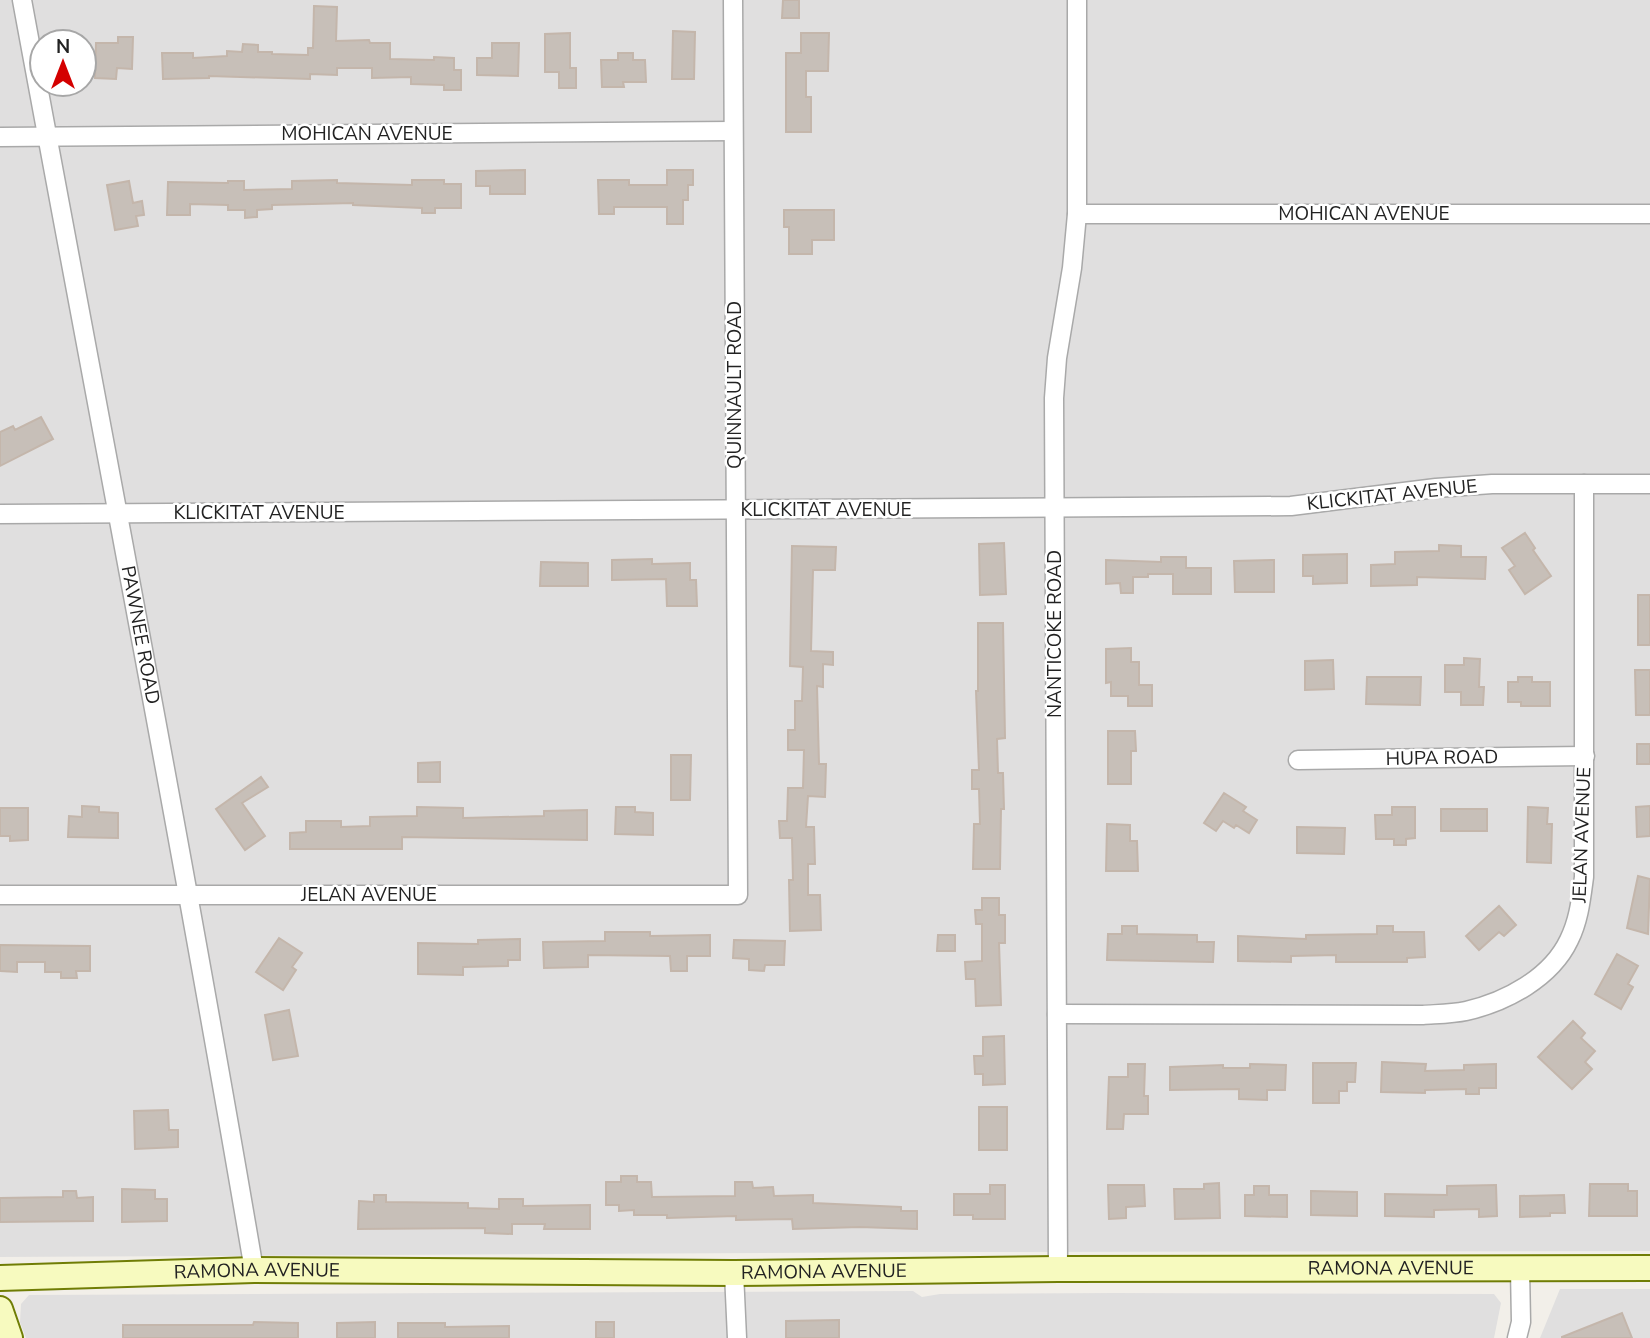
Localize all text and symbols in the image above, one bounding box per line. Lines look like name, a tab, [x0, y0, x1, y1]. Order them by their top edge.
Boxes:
north arrow	[28, 28, 98, 98]
text: N	[56, 34, 70, 60]
street label: MOHICAN AVENUE	[281, 121, 453, 147]
street label: MOHICAN AVENUE	[1278, 201, 1450, 227]
street label: QUINNAULT ROAD	[722, 301, 748, 469]
street label: KLICKITAT AVENUE	[1305, 473, 1479, 517]
street label: KLICKITAT AVENUE	[740, 497, 912, 523]
street label: KLICKITAT AVENUE	[173, 500, 345, 526]
street label: NANTICOKE ROAD	[1042, 550, 1068, 718]
street label: PAWNEE ROAD	[115, 564, 166, 706]
street label: HUPA ROAD	[1385, 744, 1499, 772]
street label: JELAN AVENUE	[1567, 767, 1597, 904]
street label: JELAN AVENUE	[300, 882, 437, 908]
street label: RAMONA AVENUE	[1308, 1255, 1474, 1282]
street label: RAMONA AVENUE	[174, 1257, 340, 1286]
street label: RAMONA AVENUE	[741, 1258, 907, 1286]

